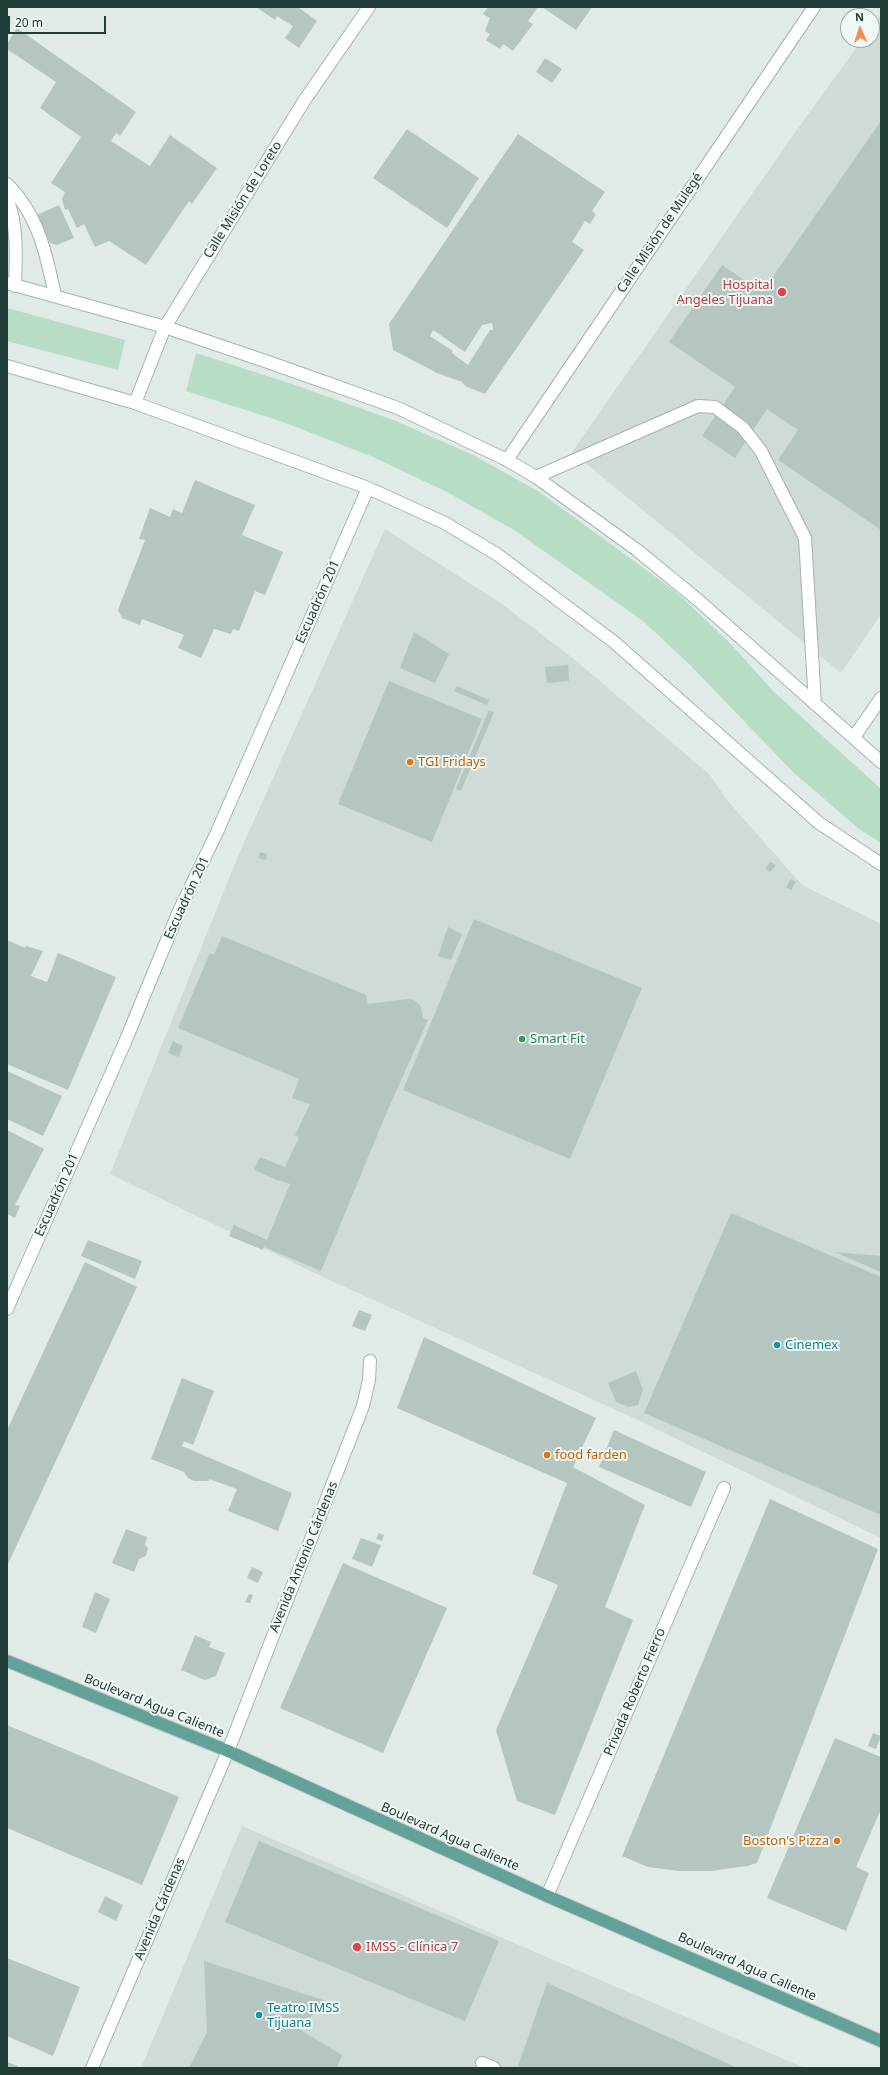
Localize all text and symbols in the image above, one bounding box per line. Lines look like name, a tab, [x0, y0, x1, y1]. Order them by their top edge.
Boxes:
scale bar	[10, 8, 108, 34]
north arrow	[840, 8, 880, 48]
text: N	[855, 9, 864, 24]
text: 20 m	[15, 14, 43, 31]
street label: Calle Misión de Loreto	[201, 138, 285, 262]
street label: Calle Misión de Mulegé	[614, 170, 706, 296]
place label: Hospital Angeles Tijuana	[676, 277, 773, 308]
marker: Hospital Angeles Tijuana	[776, 286, 788, 298]
street label: Escuadrón 201	[293, 558, 343, 646]
place label: TGI Fridays	[418, 754, 486, 770]
marker: TGI Fridays	[405, 757, 415, 767]
street label: Escuadrón 201	[161, 854, 213, 942]
place label: Smart Fit	[530, 1031, 585, 1047]
marker: Smart Fit	[517, 1034, 527, 1044]
street label: Escuadrón 201	[32, 1151, 82, 1239]
place label: Cinemex	[785, 1337, 838, 1353]
marker: Cinemex	[772, 1340, 782, 1350]
place label: food farden	[555, 1447, 627, 1463]
marker: food farden	[542, 1450, 552, 1460]
street label: Avenida Antonio Cárdenas	[267, 1479, 341, 1635]
street label: Privada Roberto Fierro	[601, 1626, 669, 1758]
street label: Boulevard Agua Caliente	[82, 1671, 226, 1741]
street label: Boulevard Agua Caliente	[378, 1799, 522, 1875]
place label: Boston's Pizza	[743, 1833, 829, 1849]
marker: Boston's Pizza	[832, 1836, 842, 1846]
street label: Avenida Cárdenas	[131, 1855, 189, 1963]
street label: Boulevard Agua Caliente	[675, 1929, 819, 2005]
place label: IMSS - Clínica 7	[366, 1939, 458, 1955]
marker: IMSS - Clínica 7	[351, 1941, 363, 1953]
place label: Teatro IMSS Tijuana	[267, 2000, 339, 2031]
marker: Teatro IMSS Tijuana	[254, 2010, 264, 2020]

